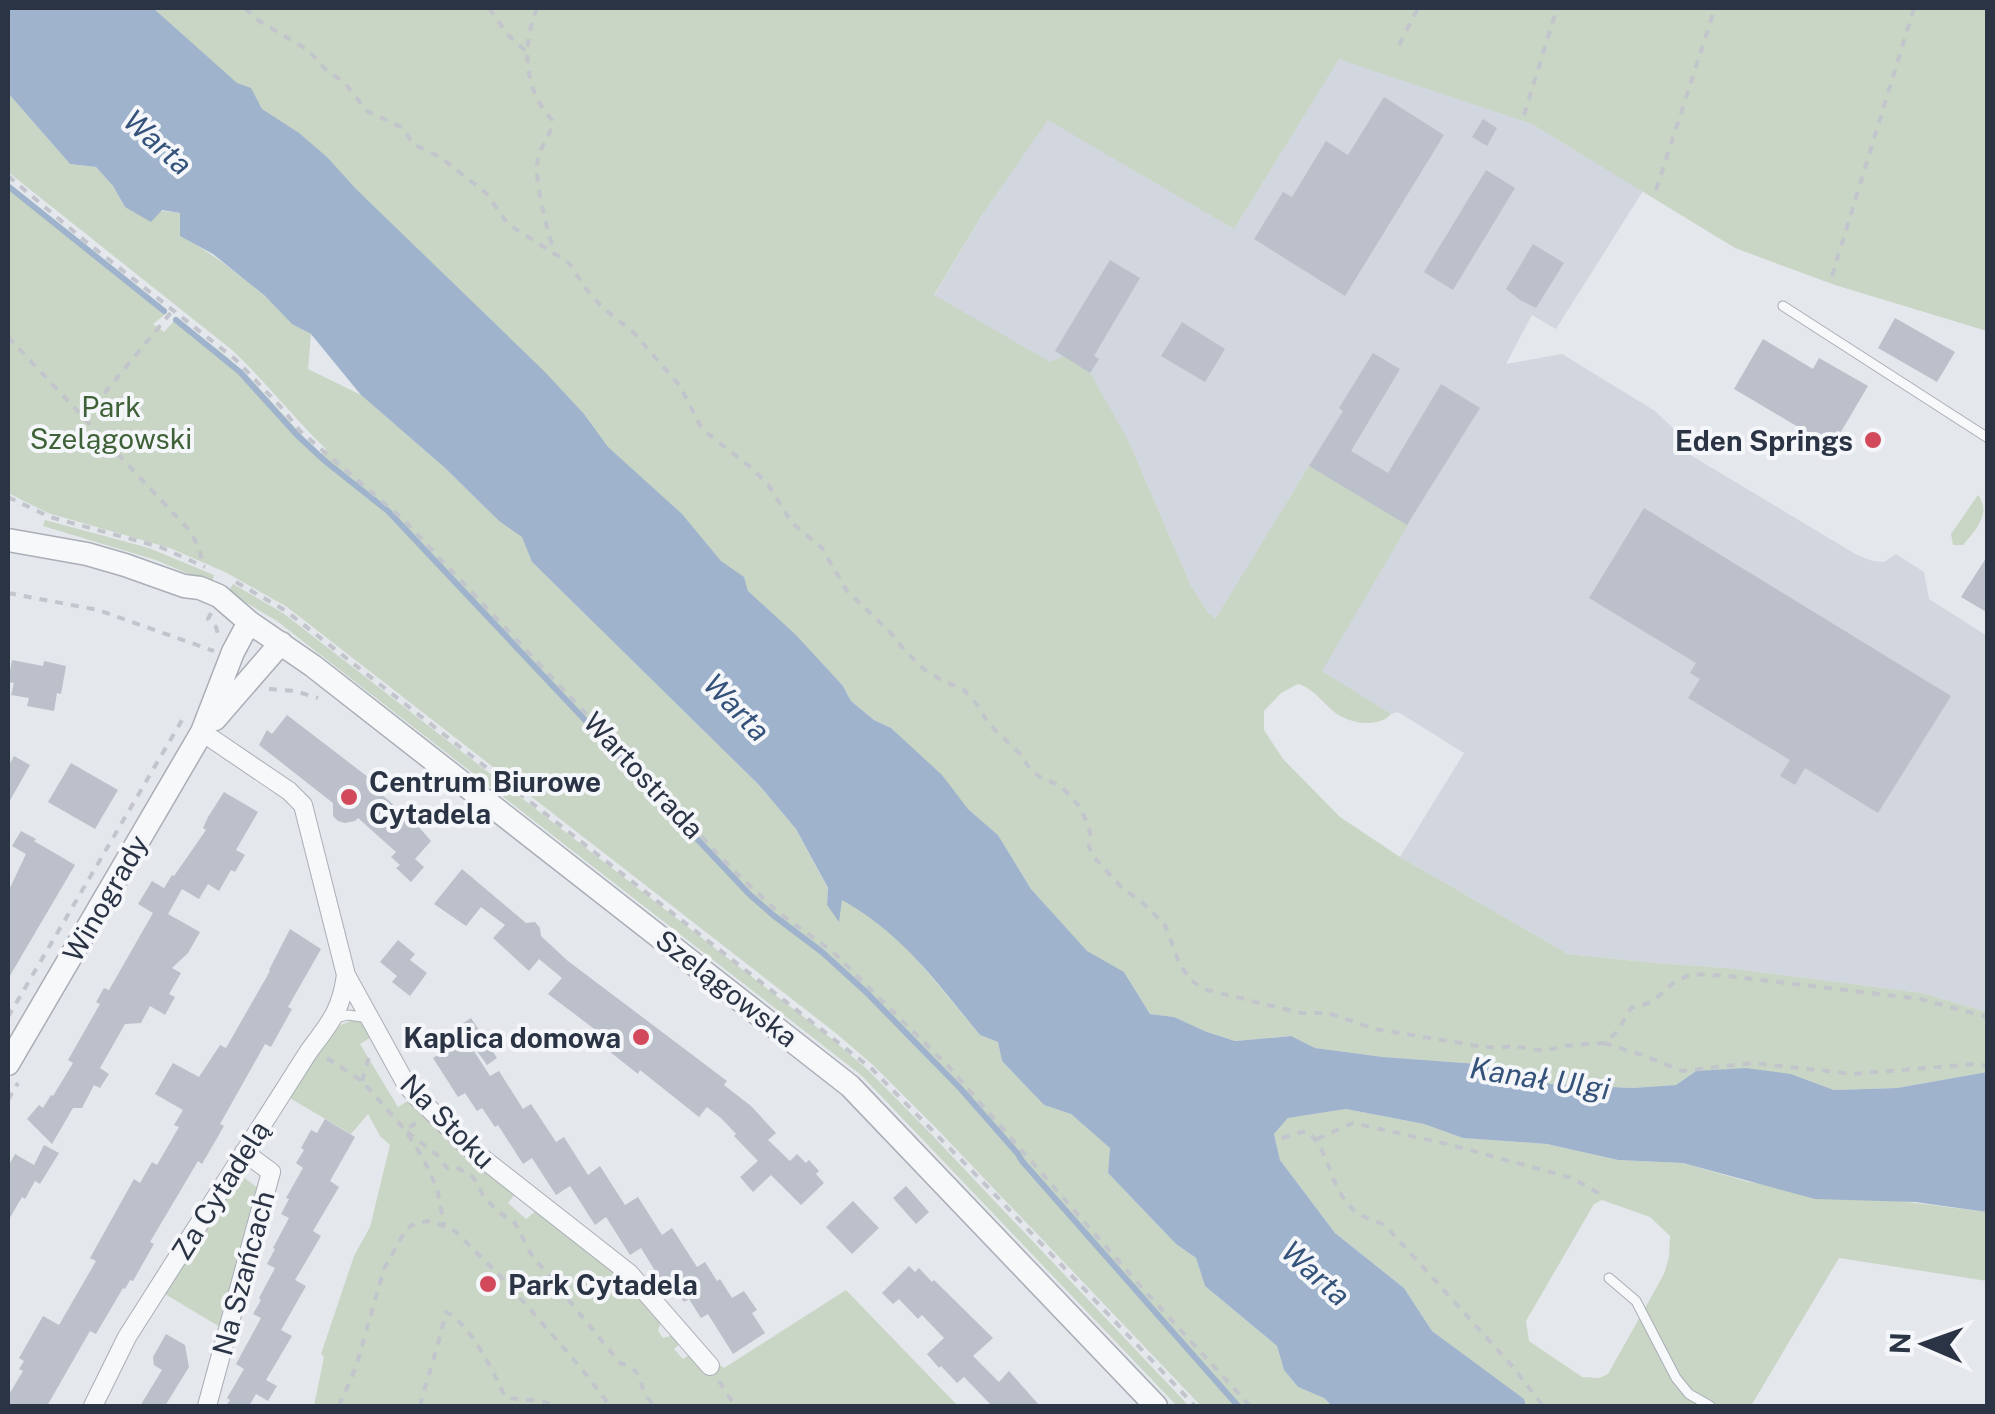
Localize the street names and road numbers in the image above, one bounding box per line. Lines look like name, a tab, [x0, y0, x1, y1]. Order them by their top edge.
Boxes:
street label: Wartostrada	[577, 705, 711, 845]
street label: Winogrady	[56, 829, 154, 967]
street label: Szelągowska	[650, 922, 804, 1054]
street label: Na Stoku	[394, 1067, 502, 1175]
street label: Za Cytadelą	[164, 1115, 276, 1265]
street label: Na Szańcach	[205, 1187, 281, 1359]

